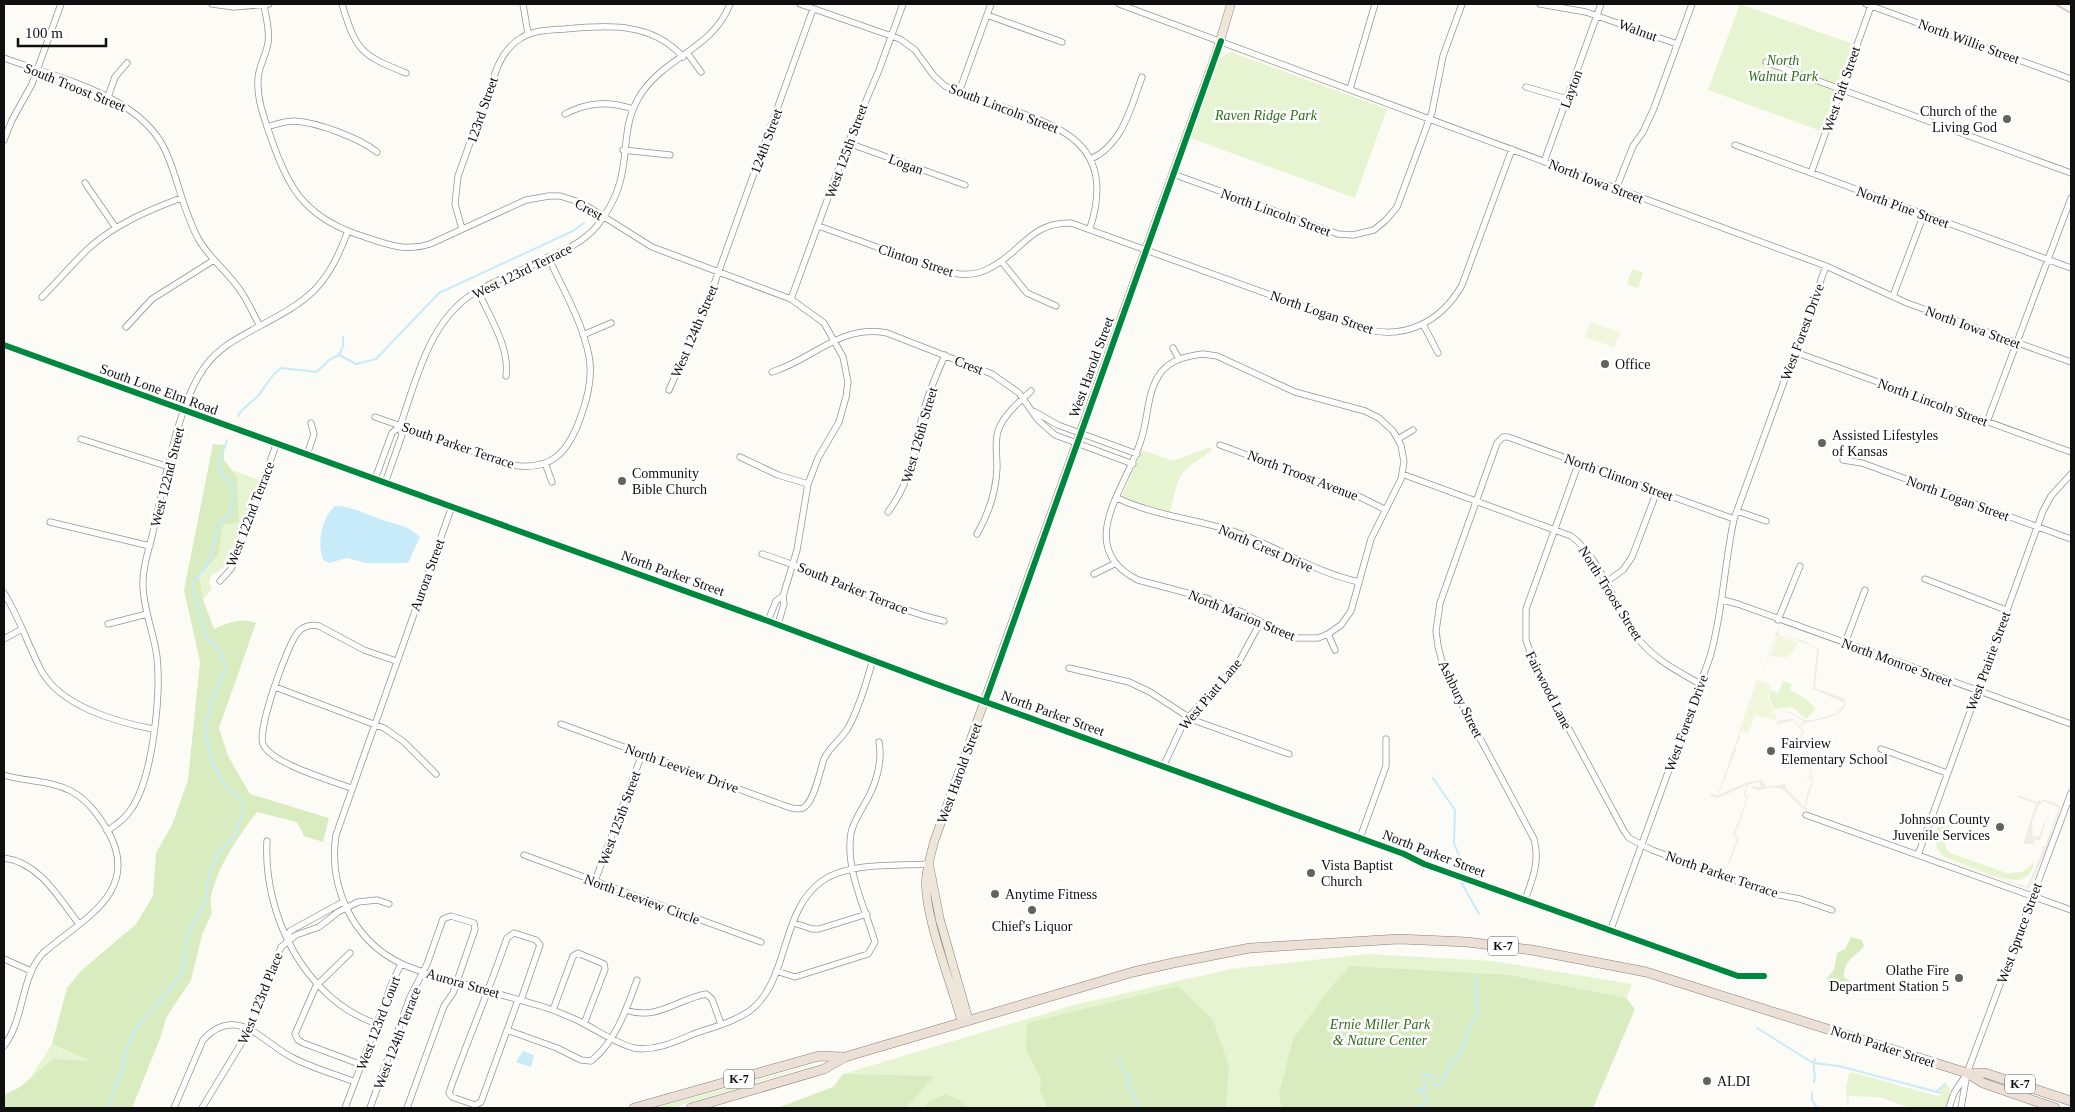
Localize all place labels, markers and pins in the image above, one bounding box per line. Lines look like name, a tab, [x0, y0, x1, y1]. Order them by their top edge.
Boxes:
place label: Church of the Living God	[1920, 104, 1997, 135]
marker: Church of the Living God	[2001, 113, 2013, 125]
place label: Office	[1615, 357, 1651, 372]
marker: Office	[1599, 358, 1611, 370]
place label: Assisted Lifestyles of Kansas	[1832, 428, 1938, 459]
marker: Assisted Lifestyles of Kansas	[1816, 437, 1828, 449]
place label: Community Bible Church	[632, 466, 707, 497]
marker: Community Bible Church	[616, 475, 628, 487]
place label: Fairview Elementary School	[1781, 736, 1888, 767]
marker: Fairview Elementary School	[1765, 745, 1777, 757]
place label: Johnson County Juvenile Services	[1892, 812, 1990, 843]
marker: Johnson County Juvenile Services	[1994, 821, 2006, 833]
place label: Vista Baptist Church	[1321, 858, 1393, 889]
marker: Vista Baptist Church	[1305, 867, 1317, 879]
place label: Anytime Fitness	[1005, 887, 1097, 902]
marker: Anytime Fitness	[989, 888, 1001, 900]
marker: Chief's Liquor	[1026, 904, 1038, 916]
place label: Chief's Liquor	[992, 919, 1073, 934]
place label: Olathe Fire Department Station 5	[1829, 963, 1949, 994]
marker: Olathe Fire Department Station 5	[1953, 972, 1965, 984]
place label: ALDI	[1717, 1074, 1751, 1089]
marker: ALDI	[1701, 1075, 1713, 1087]

